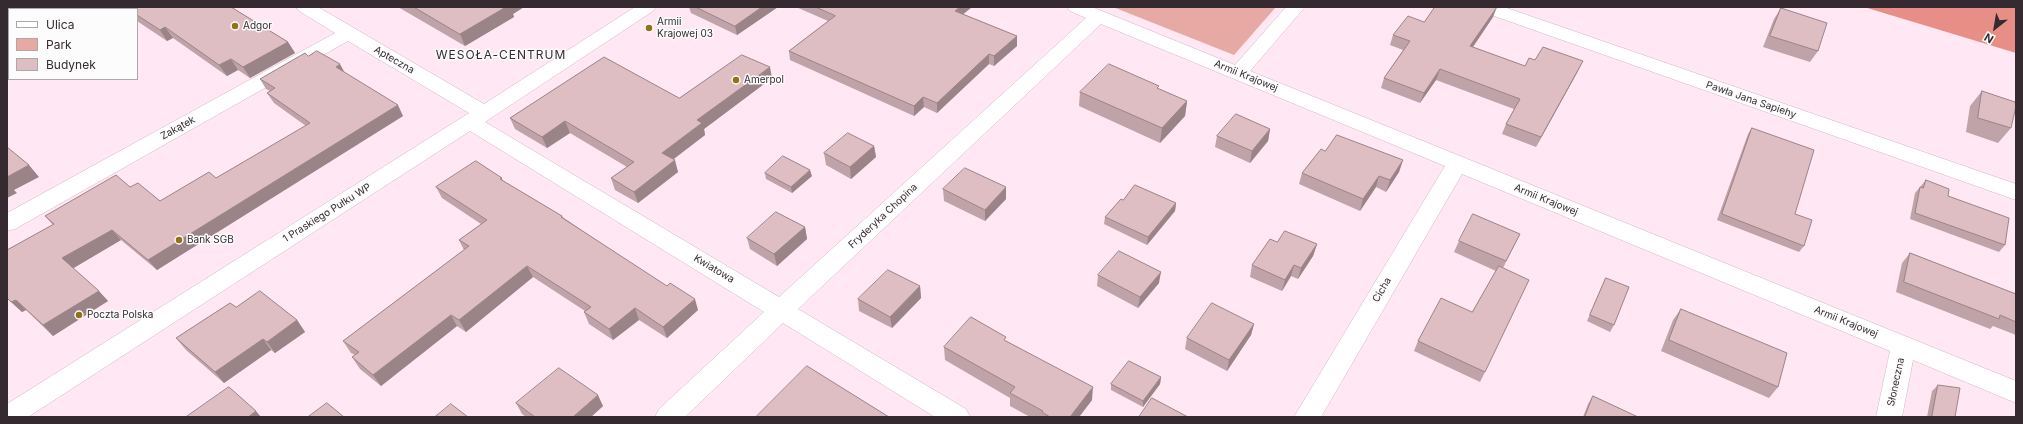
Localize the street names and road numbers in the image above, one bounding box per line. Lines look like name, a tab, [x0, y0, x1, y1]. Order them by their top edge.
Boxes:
street label: Apteczna	[372, 44, 416, 76]
street label: Armii Krajowej	[1212, 58, 1280, 94]
street label: Pawła Jana Sapiehy	[1704, 79, 1798, 121]
street label: Zakątek	[159, 114, 197, 142]
street label: 1 Praskiego Pułku WP	[281, 181, 373, 245]
street label: Fryderyka Chopina	[846, 181, 920, 251]
street label: Armii Krajowej	[1512, 182, 1580, 218]
street label: Kwiatowa	[692, 252, 736, 286]
street label: Cicha	[1370, 275, 1394, 305]
street label: Armii Krajowej	[1812, 304, 1880, 340]
street label: Słoneczna	[1885, 357, 1907, 407]

